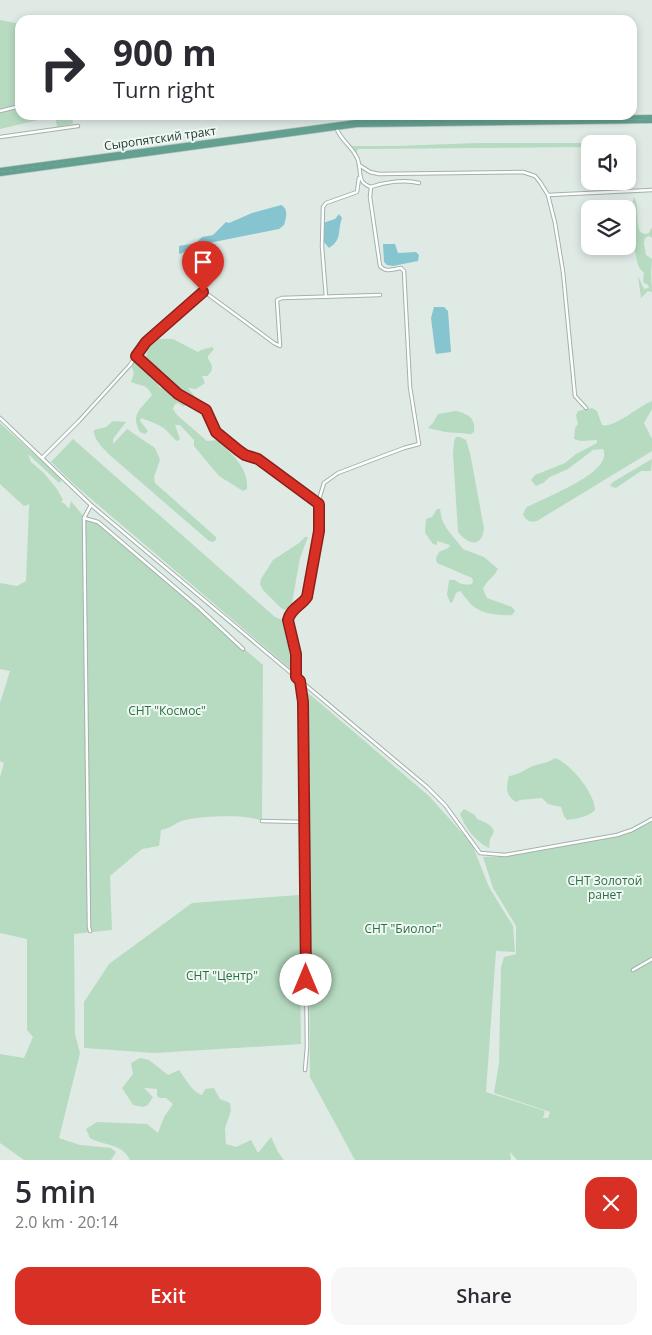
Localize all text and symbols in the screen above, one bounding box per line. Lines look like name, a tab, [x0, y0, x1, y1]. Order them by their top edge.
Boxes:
text: 900 m	[113, 29, 217, 76]
icon: right	[30, 35, 95, 100]
text: Turn right	[113, 74, 215, 104]
street label: Сыропятский тракт	[103, 122, 217, 154]
map controls	[581, 135, 636, 255]
button: sound	[581, 135, 636, 190]
button: layers	[581, 200, 636, 255]
pin	[182, 241, 224, 292]
icon: arrive	[189, 248, 217, 276]
park label: СНТ "Космос"	[128, 702, 206, 719]
park label: СНТ Золотой ранет	[568, 872, 642, 903]
park label: СНТ "Биолог"	[364, 920, 442, 937]
position arrow	[279, 953, 331, 1005]
park label: СНТ "Центр"	[186, 967, 258, 984]
text: 5 min	[15, 1171, 96, 1212]
button: close	[585, 1177, 637, 1229]
text: 2.0 km · 20:14	[15, 1211, 118, 1233]
button: Exit	[15, 1267, 321, 1325]
button: Share	[331, 1267, 637, 1325]

